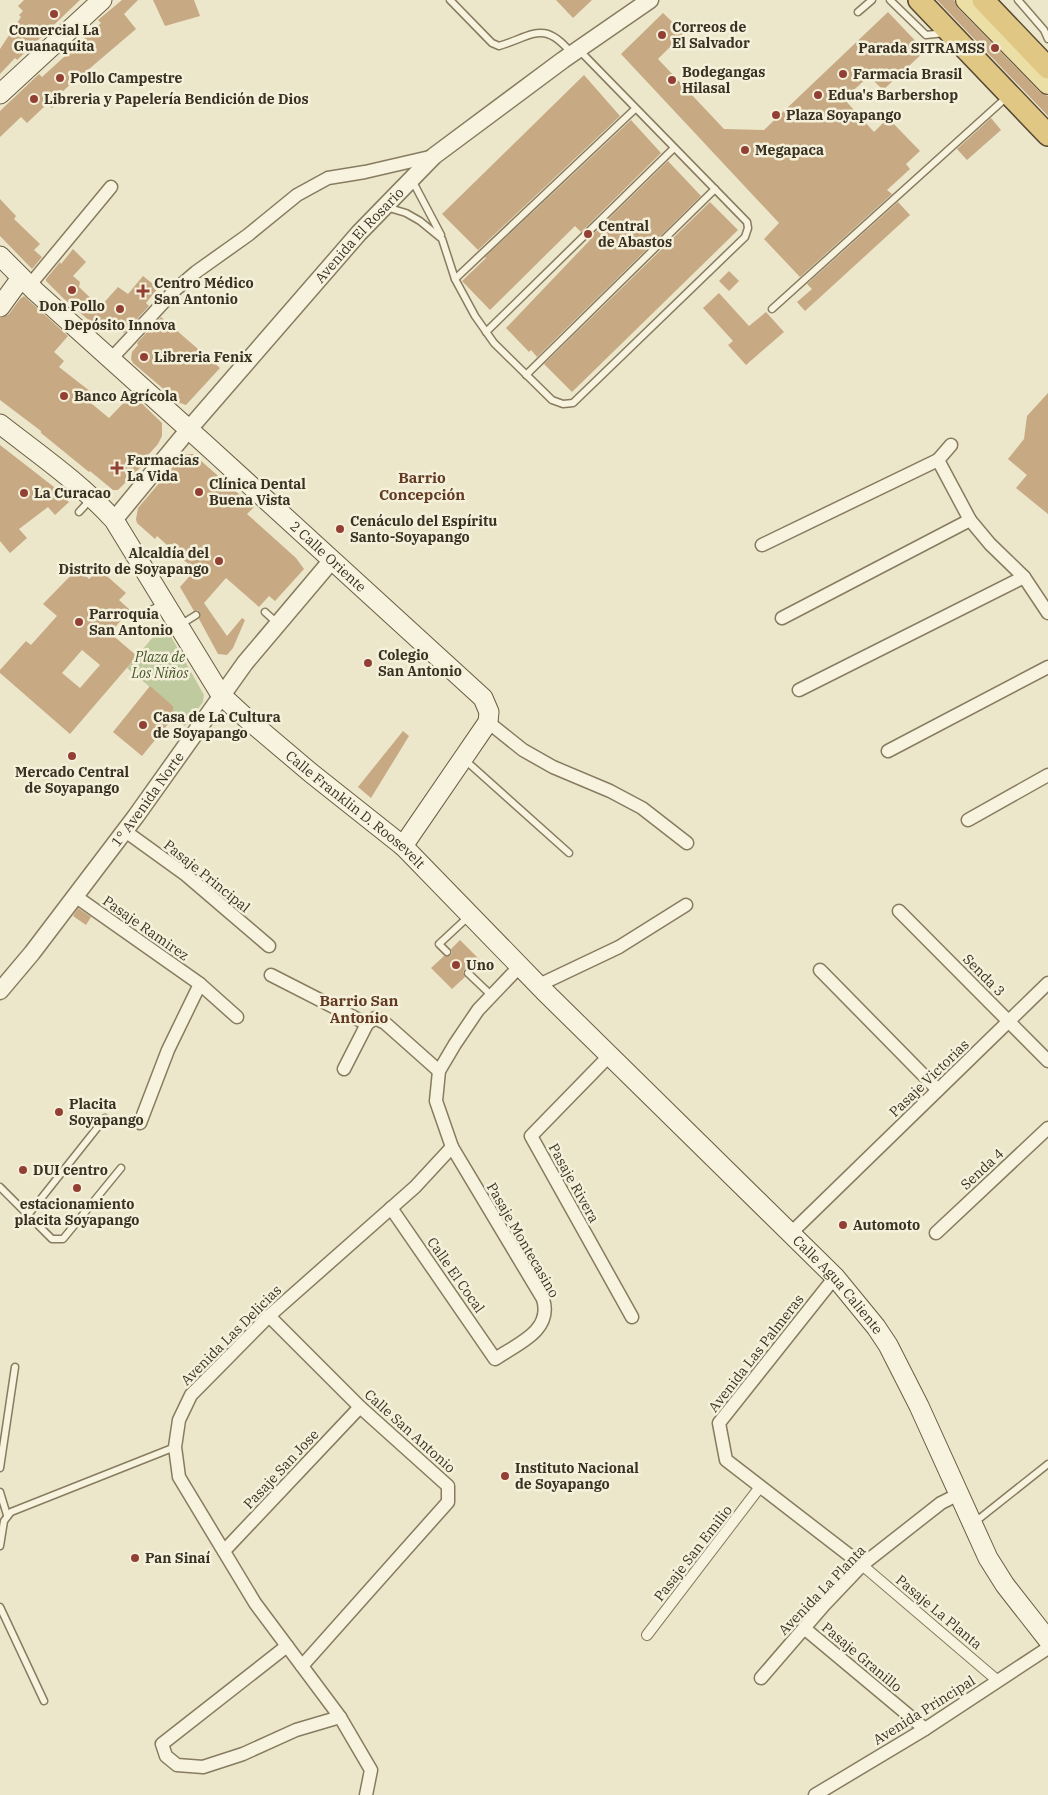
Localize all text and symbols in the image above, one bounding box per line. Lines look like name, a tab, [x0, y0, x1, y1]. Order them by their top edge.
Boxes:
marker: Comercial La Guanaquita	[48, 8, 60, 20]
place label: Correos de El Salvador	[672, 18, 750, 52]
place label: Comercial La Guanaquita	[9, 21, 99, 55]
marker: Correos de El Salvador	[656, 29, 668, 41]
place label: Parada SITRAMSS	[858, 39, 985, 57]
marker: Parada SITRAMSS	[989, 42, 1001, 54]
place label: Bodegangas Hilasal	[682, 63, 765, 97]
place label: Farmacia Brasil	[853, 65, 963, 83]
marker: Farmacia Brasil	[837, 68, 849, 80]
place label: Pollo Campestre	[70, 69, 183, 87]
marker: Pollo Campestre	[54, 72, 66, 84]
marker: Bodegangas Hilasal	[666, 74, 678, 86]
place label: Edua's Barbershop	[828, 86, 958, 104]
marker: Edua's Barbershop	[812, 89, 824, 101]
place label: Libreria y Papelería Bendición de Dios	[44, 90, 309, 108]
marker: Libreria y Papelería Bendición de Dios	[28, 93, 40, 105]
place label: Plaza Soyapango	[786, 106, 901, 124]
marker: Plaza Soyapango	[770, 109, 782, 121]
place label: Megapaca	[755, 141, 824, 159]
marker: Megapaca	[739, 144, 751, 156]
street label: Avenida El Rosario	[311, 183, 408, 287]
place label: Central de Abastos	[598, 217, 672, 251]
marker: Central de Abastos	[582, 228, 594, 240]
place label: Centro Médico San Antonio	[154, 274, 254, 308]
marker: Don Pollo	[66, 284, 78, 296]
marker: Centro Médico San Antonio	[136, 284, 150, 298]
place label: Don Pollo	[39, 297, 105, 315]
marker: Depósito Innova	[114, 303, 126, 315]
place label: Depósito Innova	[64, 316, 176, 334]
place label: Libreria Fenix	[154, 348, 253, 366]
marker: Libreria Fenix	[138, 351, 150, 363]
place label: Banco Agrícola	[74, 387, 178, 405]
marker: Banco Agrícola	[58, 390, 70, 402]
place label: Farmacias La Vida	[127, 451, 199, 485]
marker: Farmacias La Vida	[111, 462, 123, 474]
district label: Barrio Concepción	[379, 468, 465, 504]
place label: Clínica Dental Buena Vista	[209, 475, 306, 509]
place label: La Curacao	[34, 484, 111, 502]
marker: Clínica Dental Buena Vista	[193, 486, 205, 498]
marker: La Curacao	[18, 487, 30, 499]
place label: Cenáculo del Espíritu Santo-Soyapango	[350, 512, 497, 546]
street label: 2 Calle Oriente	[286, 517, 370, 596]
marker: Cenáculo del Espíritu Santo-Soyapango	[334, 523, 346, 535]
place label: Alcaldía del Distrito de Soyapango	[59, 544, 209, 578]
marker: Alcaldía del Distrito de Soyapango	[213, 555, 225, 567]
place label: Parroquia San Antonio	[89, 605, 173, 639]
marker: Parroquia San Antonio	[73, 616, 85, 628]
place label: Colegio San Antonio	[378, 646, 462, 680]
park label: Plaza de Los Niños	[131, 648, 189, 682]
marker: Colegio San Antonio	[362, 657, 374, 669]
place label: Casa de La Cultura de Soyapango	[153, 708, 281, 742]
marker: Casa de La Cultura de Soyapango	[137, 719, 149, 731]
street label: Calle Franklin D. Roosevelt	[282, 746, 429, 872]
street label: 1° Avenida Norte	[107, 748, 188, 850]
marker: Mercado Central de Soyapango	[66, 750, 78, 762]
place label: Mercado Central de Soyapango	[15, 763, 129, 797]
street label: Pasaje Principal	[160, 836, 254, 916]
street label: Pasaje Ramirez	[99, 892, 193, 964]
street label: Senda 3	[959, 950, 1009, 1000]
place label: Uno	[466, 956, 494, 974]
marker: Uno	[450, 959, 462, 971]
district label: Barrio San Antonio	[319, 991, 399, 1027]
street label: Pasaje Victorias	[885, 1035, 973, 1121]
place label: Placita Soyapango	[69, 1095, 144, 1129]
marker: Placita Soyapango	[53, 1106, 65, 1118]
street label: Pasaje Rivera	[545, 1140, 603, 1226]
street label: Senda 4	[957, 1145, 1007, 1193]
place label: DUI centro	[33, 1161, 108, 1179]
marker: DUI centro	[17, 1164, 29, 1176]
street label: Pasaje Montecasino	[483, 1179, 563, 1301]
marker: estacionamiento placita Soyapango	[71, 1182, 83, 1194]
place label: estacionamiento placita Soyapango	[15, 1195, 139, 1229]
place label: Automoto	[853, 1216, 920, 1234]
marker: Automoto	[837, 1219, 849, 1231]
street label: Calle Agua Caliente	[789, 1232, 887, 1337]
street label: Calle El Cocal	[423, 1234, 489, 1316]
street label: Avenida Las Delicias	[177, 1281, 285, 1389]
street label: Avenida Las Palmeras	[704, 1290, 808, 1416]
street label: Calle San Antonio	[361, 1385, 459, 1477]
street label: Pasaje San Jose	[240, 1425, 322, 1513]
place label: Instituto Nacional de Soyapango	[515, 1459, 639, 1493]
marker: Instituto Nacional de Soyapango	[499, 1470, 511, 1482]
street label: Pasaje San Emilio	[650, 1501, 736, 1605]
street label: Avenida La Planta	[774, 1541, 870, 1639]
place label: Pan Sinaí	[145, 1549, 211, 1567]
marker: Pan Sinaí	[129, 1552, 141, 1564]
street label: Pasaje La Planta	[892, 1571, 986, 1654]
street label: Pasaje Granillo	[818, 1618, 906, 1696]
street label: Avenida Principal	[870, 1671, 978, 1749]

